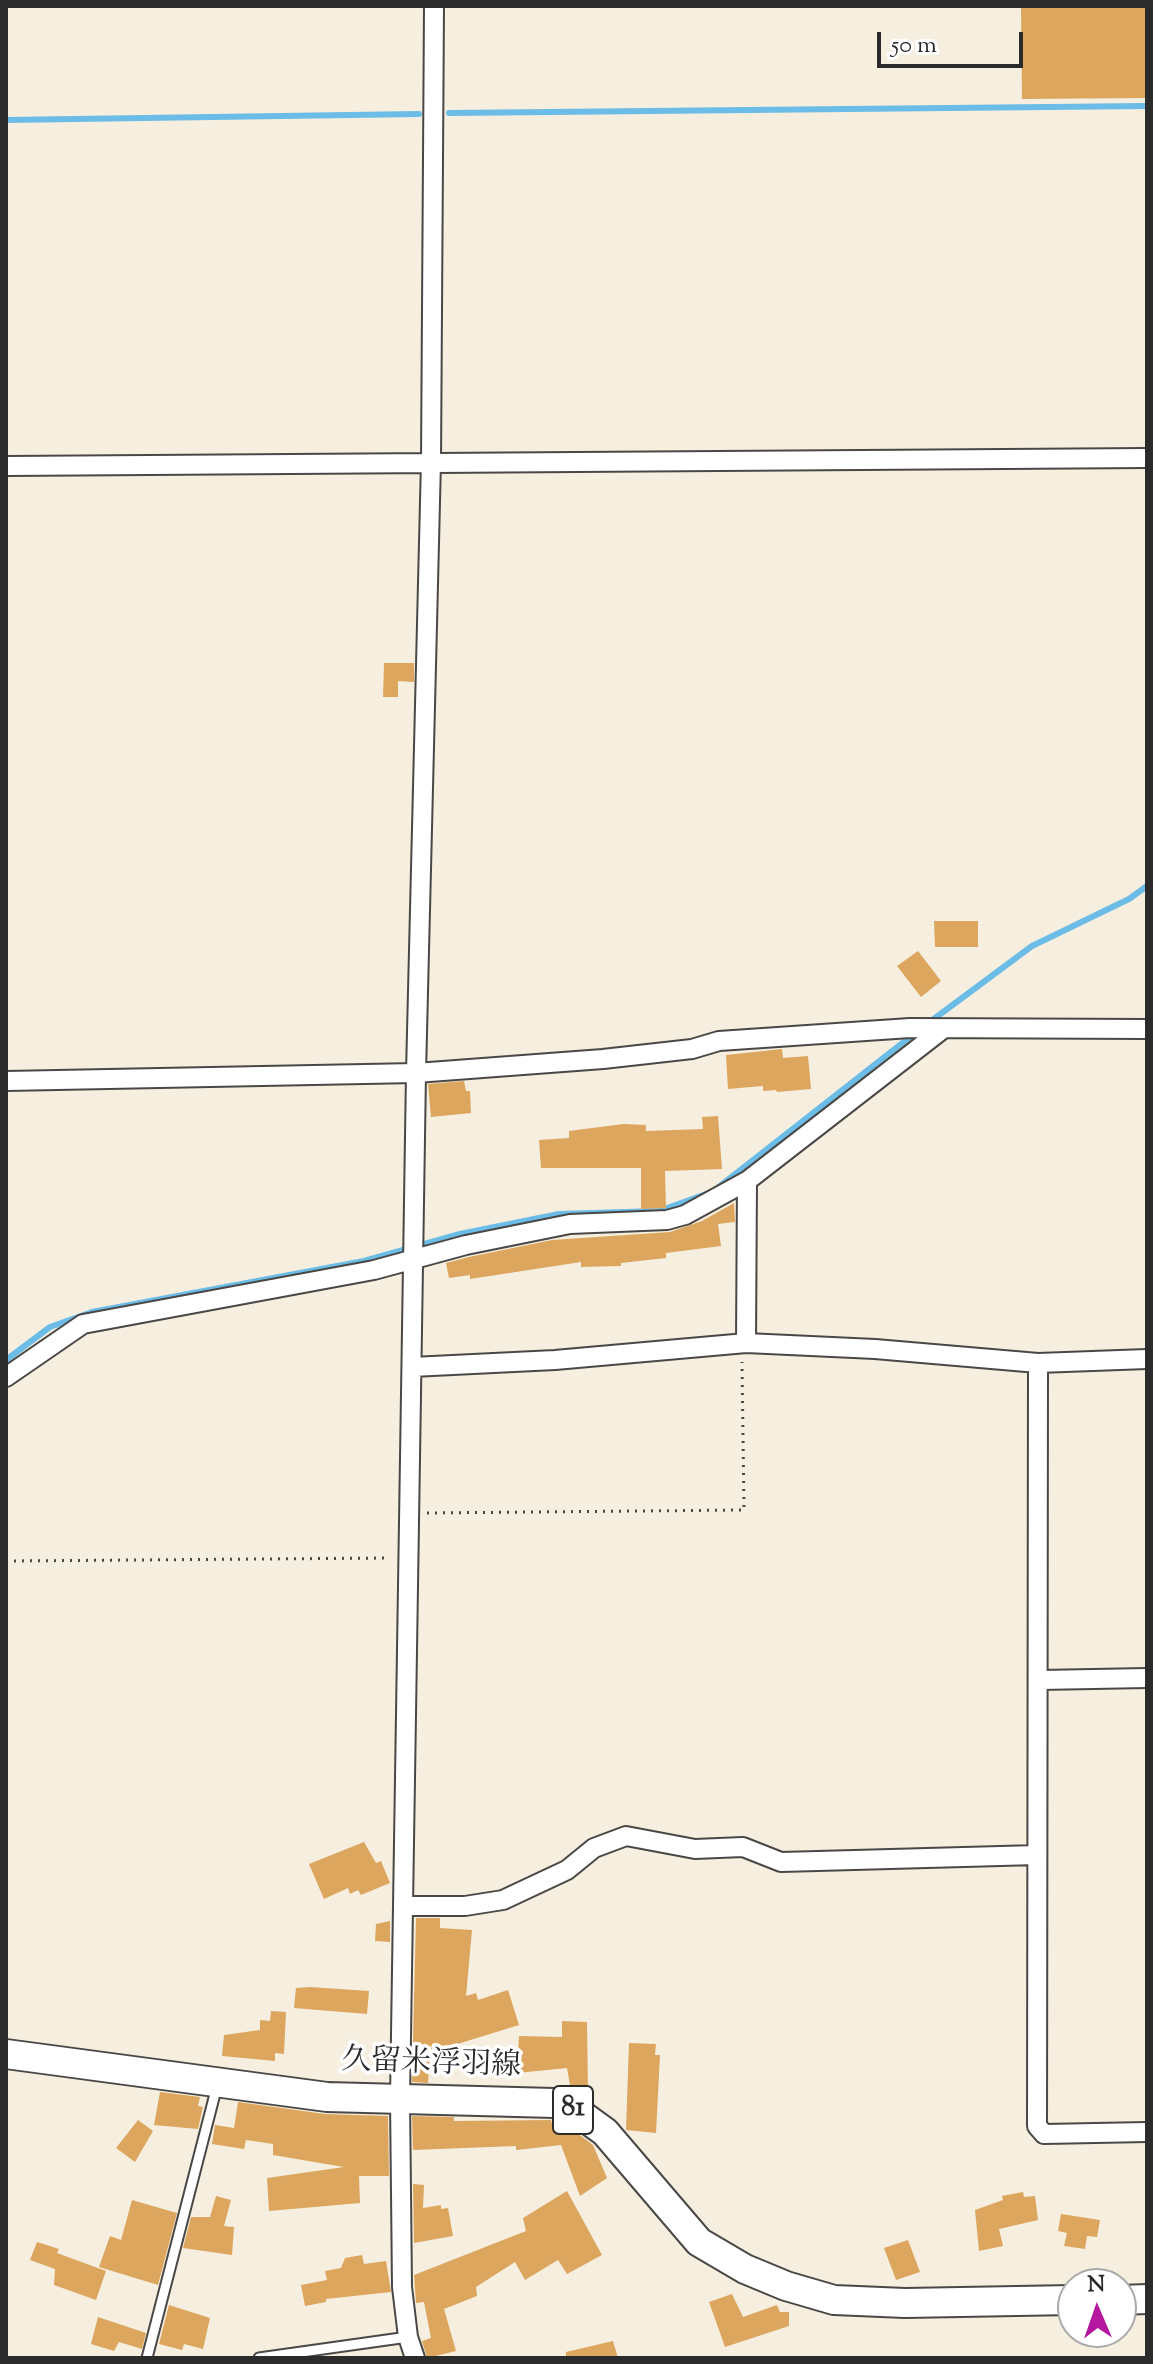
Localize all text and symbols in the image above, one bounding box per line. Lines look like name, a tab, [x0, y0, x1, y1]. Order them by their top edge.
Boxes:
scale bar	[881, 16, 1027, 66]
text: 50 m	[891, 29, 937, 63]
street label: 久留米浮羽線	[340, 2045, 522, 2087]
road number: 81	[553, 2086, 593, 2134]
north arrow	[1057, 2268, 1137, 2348]
text: N	[1087, 2270, 1106, 2302]

